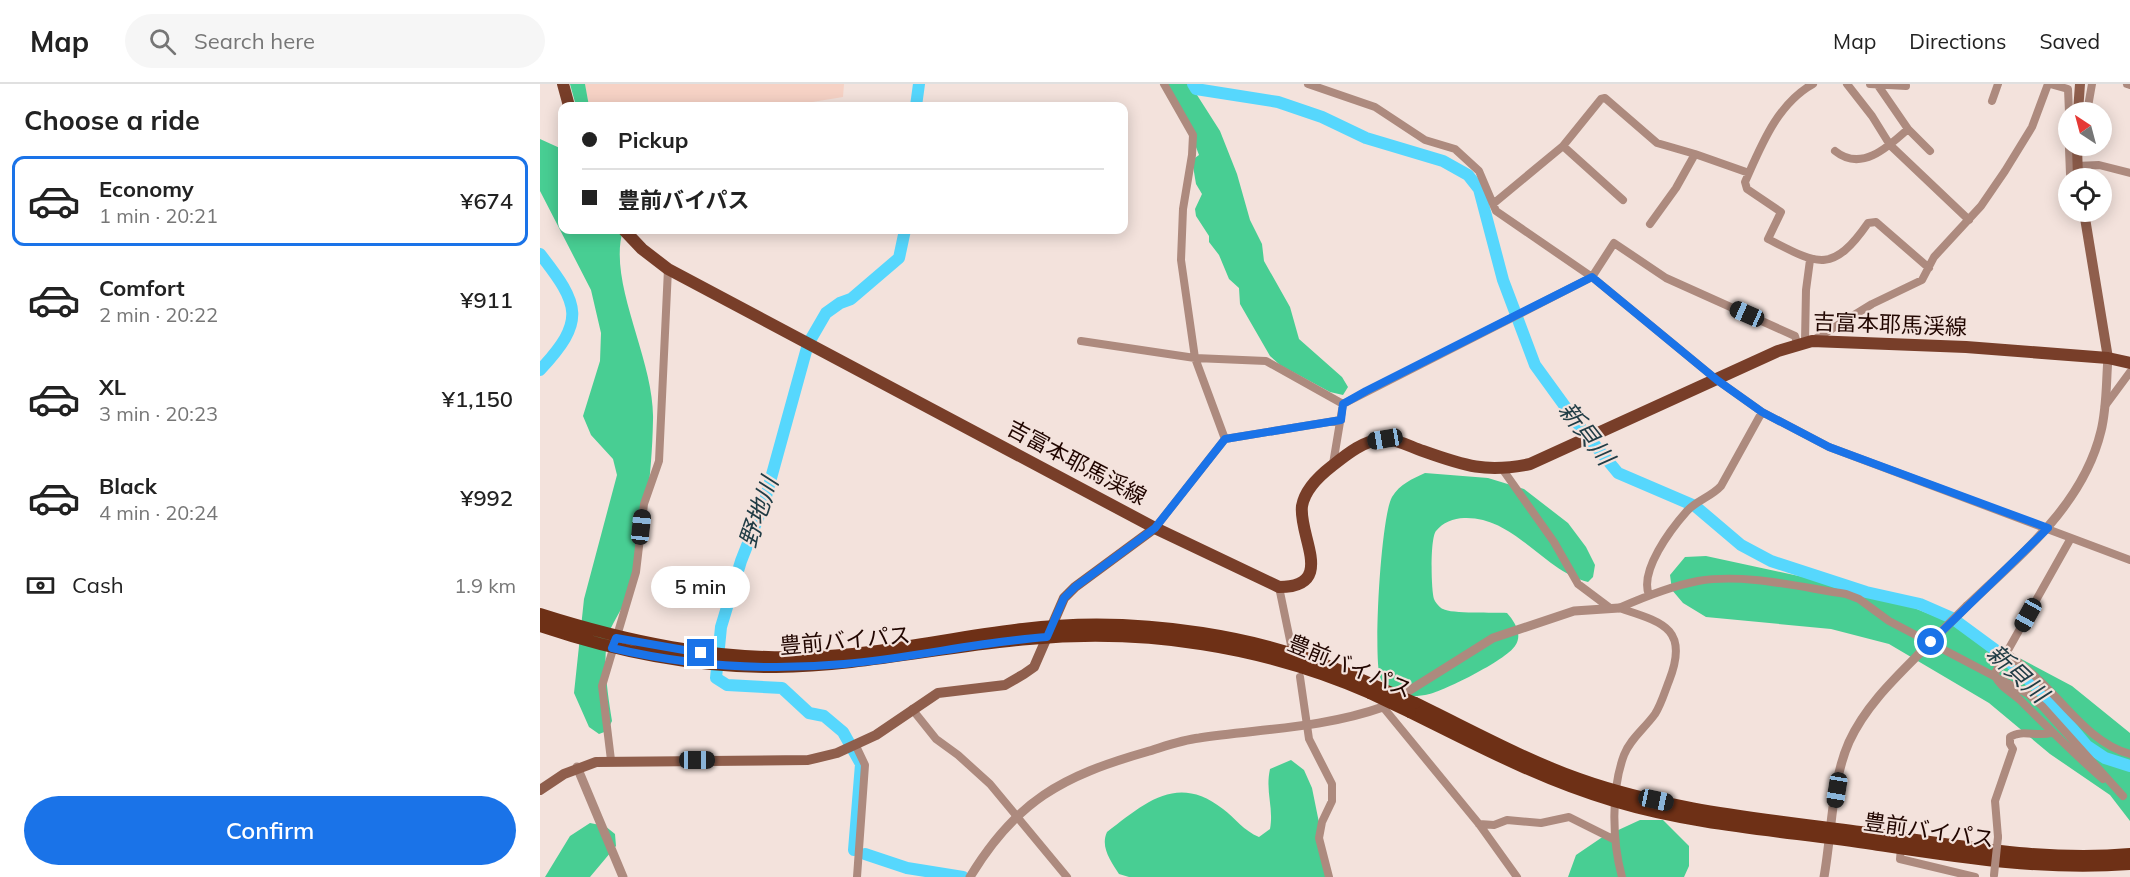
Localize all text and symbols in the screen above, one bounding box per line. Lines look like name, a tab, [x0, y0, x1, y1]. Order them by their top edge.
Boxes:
search box	[125, 14, 545, 68]
text: Map	[30, 24, 89, 59]
icon: search	[146, 25, 179, 58]
text: Search here	[194, 27, 315, 55]
text: Map	[1833, 28, 1876, 54]
text: Directions	[1909, 28, 2006, 54]
text: Saved	[2039, 28, 2100, 54]
north arrow	[2058, 102, 2112, 156]
map controls	[2058, 102, 2112, 222]
text: Choose a ride	[24, 103, 200, 137]
text: Pickup	[618, 126, 688, 154]
button: locate	[2058, 168, 2112, 222]
icon: car	[27, 174, 81, 228]
text: Economy	[99, 175, 194, 203]
text: 豊前バイパス	[618, 186, 750, 214]
text: ¥674	[460, 187, 513, 215]
text: 1 min · 20:21	[99, 203, 218, 228]
icon: car	[27, 273, 81, 327]
text: Comfort	[99, 274, 185, 302]
text: ¥911	[460, 286, 513, 314]
car	[1727, 298, 1767, 330]
text: 2 min · 20:22	[99, 302, 218, 327]
street label: 吉富本耶馬渓線	[1813, 307, 1967, 341]
icon: car	[27, 372, 81, 426]
text: XL	[99, 373, 126, 401]
text: ¥1,150	[442, 385, 513, 413]
water label: 新貝川	[1553, 395, 1623, 473]
text: 3 min · 20:23	[99, 401, 218, 426]
street label: 吉富本耶馬渓線	[1002, 413, 1152, 511]
car	[1366, 427, 1404, 451]
water label: 野地川	[732, 470, 785, 551]
icon: car	[27, 471, 81, 525]
text: Black	[99, 472, 157, 500]
text: ¥992	[460, 484, 513, 512]
text: 4 min · 20:24	[99, 500, 218, 525]
car	[630, 508, 652, 546]
callout: 5 min	[652, 566, 750, 608]
icon: cash	[24, 569, 57, 602]
text: Cash	[72, 571, 124, 599]
text: 1.9 km	[454, 573, 516, 598]
text: 5 min	[675, 574, 726, 599]
car	[2011, 595, 2045, 635]
street label: 豊前バイパス	[778, 620, 912, 660]
street label: 豊前バイパス	[1284, 628, 1416, 704]
route start	[1917, 628, 1944, 655]
water label: 新貝川	[1981, 637, 2057, 711]
route end	[687, 639, 714, 666]
car	[679, 751, 715, 769]
car	[1825, 771, 1849, 809]
car	[1637, 787, 1675, 813]
button: Confirm	[24, 796, 516, 865]
street label: 豊前バイパス	[1862, 807, 1996, 853]

